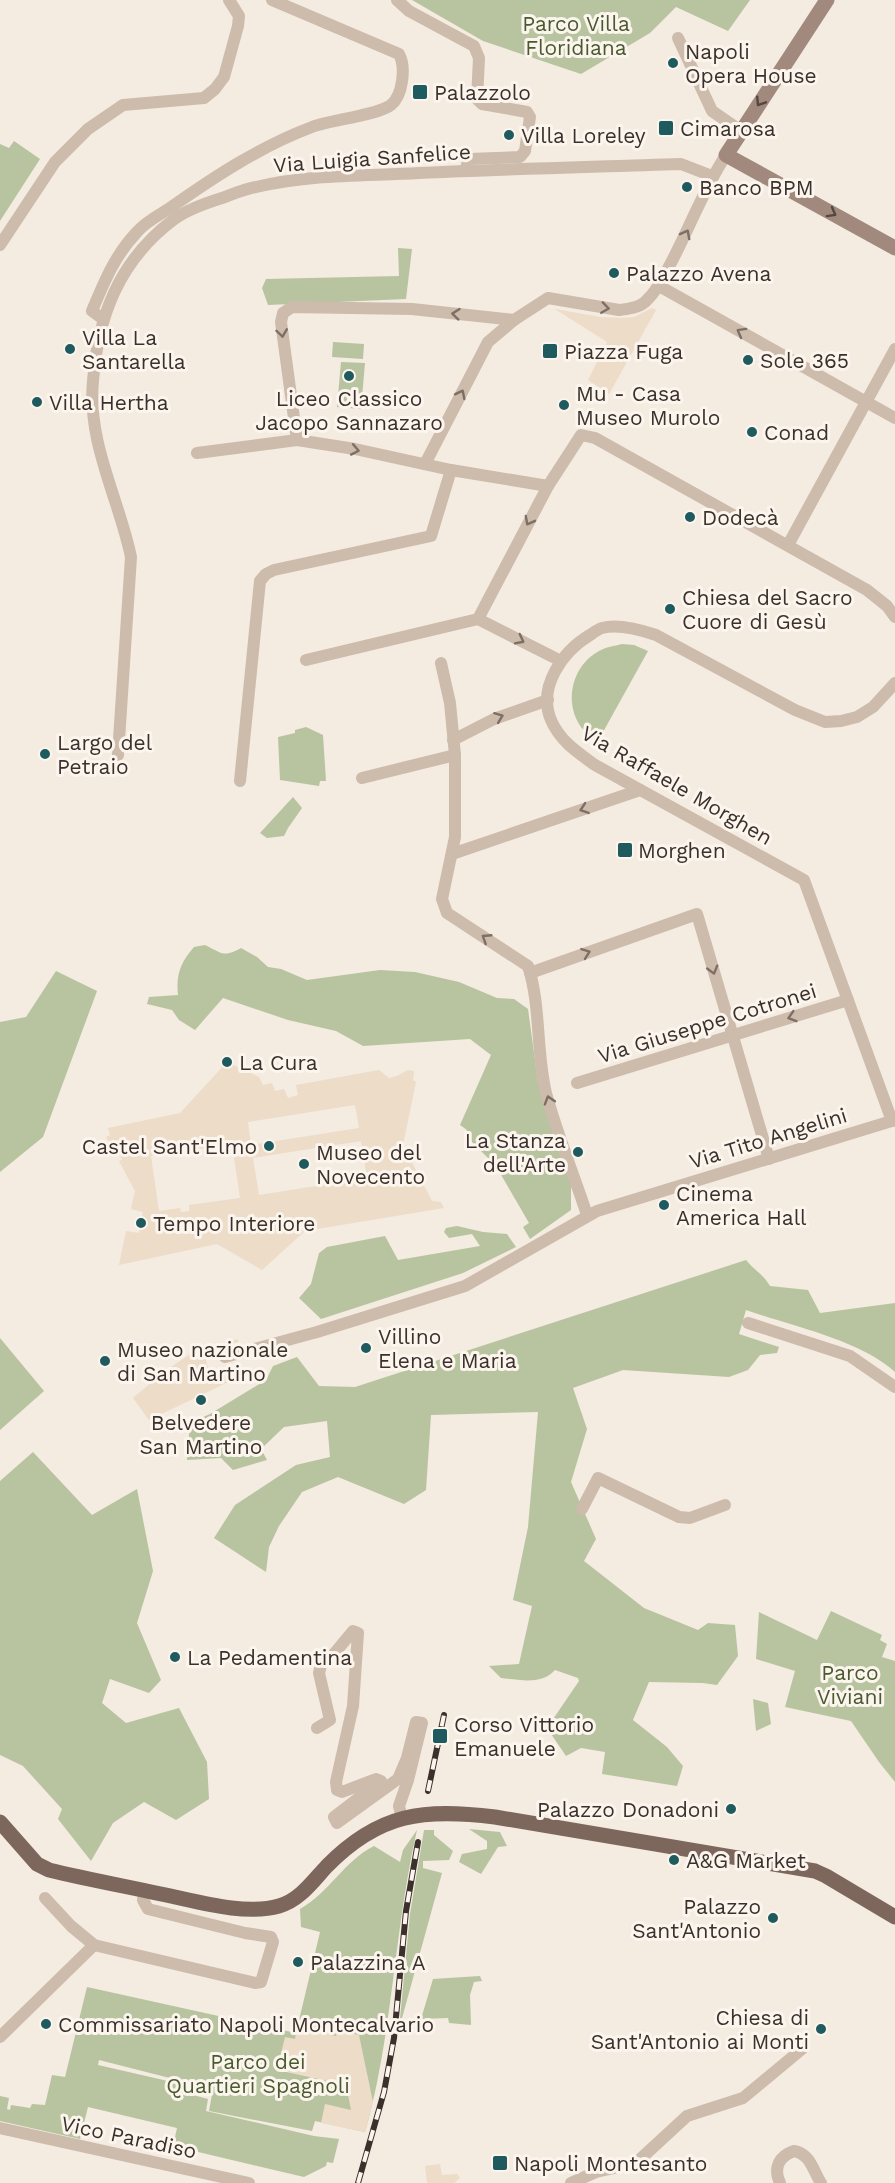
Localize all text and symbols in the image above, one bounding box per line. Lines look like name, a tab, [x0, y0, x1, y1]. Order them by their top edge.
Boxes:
park label: Parco Villa Floridiana	[522, 11, 630, 60]
place label: Napoli Opera House	[685, 39, 817, 88]
marker: Napoli Opera House	[666, 56, 680, 70]
place label: Palazzolo	[434, 80, 531, 105]
marker: Palazzolo	[411, 83, 429, 101]
one-way arrow	[756, 96, 768, 106]
place label: Cimarosa	[680, 116, 776, 141]
marker: Cimarosa	[657, 119, 675, 137]
place label: Villa Loreley	[521, 123, 646, 148]
marker: Villa Loreley	[502, 128, 516, 142]
street label: Via Luigia Sanfelice	[272, 139, 472, 177]
place label: Banco BPM	[699, 175, 814, 200]
marker: Banco BPM	[680, 180, 694, 194]
one-way arrow	[826, 206, 836, 218]
one-way arrow	[679, 230, 690, 241]
place label: Palazzo Avena	[626, 261, 771, 286]
marker: Palazzo Avena	[607, 266, 621, 280]
one-way arrow	[601, 301, 610, 313]
one-way arrow	[451, 308, 460, 320]
place label: Villa La Santarella	[82, 325, 186, 374]
one-way arrow	[276, 328, 288, 338]
one-way arrow	[737, 328, 748, 339]
place label: Piazza Fuga	[564, 339, 683, 364]
marker: Villa La Santarella	[63, 342, 77, 356]
marker: Piazza Fuga	[541, 342, 559, 360]
place label: Sole 365	[760, 348, 849, 373]
marker: Sole 365	[741, 353, 755, 367]
marker: Liceo Classico Jacopo Sannazaro	[342, 369, 356, 383]
place label: Mu - Casa Museo Murolo	[576, 381, 720, 430]
place label: Liceo Classico Jacopo Sannazaro	[255, 386, 443, 435]
one-way arrow	[454, 389, 466, 400]
place label: Villa Hertha	[49, 390, 169, 415]
marker: Villa Hertha	[30, 395, 44, 409]
marker: Mu - Casa Museo Murolo	[557, 398, 571, 412]
place label: Conad	[764, 420, 829, 445]
marker: Conad	[745, 425, 759, 439]
one-way arrow	[350, 443, 359, 455]
place label: Dodecà	[702, 505, 779, 530]
marker: Dodecà	[683, 510, 697, 524]
one-way arrow	[525, 515, 536, 526]
place label: Chiesa del Sacro Cuore di Gesù	[682, 585, 853, 634]
marker: Chiesa del Sacro Cuore di Gesù	[663, 602, 677, 616]
one-way arrow	[513, 633, 524, 644]
one-way arrow	[494, 712, 504, 725]
street label: Via Raffaele Morghen	[577, 720, 777, 850]
place label: Largo del Petraio	[57, 730, 153, 779]
marker: Largo del Petraio	[38, 747, 52, 761]
one-way arrow	[579, 801, 590, 814]
place label: Morghen	[638, 837, 726, 863]
marker: Morghen	[616, 841, 634, 859]
one-way arrow	[482, 933, 492, 945]
one-way arrow	[580, 948, 590, 961]
one-way arrow	[706, 964, 718, 975]
street label: Via Giuseppe Cotronei	[595, 978, 819, 1068]
one-way arrow	[787, 1010, 798, 1022]
place label: La Cura	[239, 1050, 318, 1075]
marker: La Cura	[220, 1055, 234, 1069]
one-way arrow	[544, 1095, 556, 1106]
street label: Via Tito Angelini	[686, 1102, 850, 1174]
place label: La Stanza dell'Arte	[465, 1128, 566, 1177]
place label: Castel Sant'Elmo	[82, 1134, 257, 1159]
marker: Castel Sant'Elmo	[262, 1139, 276, 1153]
place label: Museo del Novecento	[316, 1140, 425, 1189]
marker: La Stanza dell'Arte	[571, 1145, 585, 1159]
marker: Museo del Novecento	[297, 1157, 311, 1171]
place label: Cinema America Hall	[676, 1181, 807, 1230]
marker: Cinema America Hall	[657, 1198, 671, 1212]
place label: Tempo Interiore	[153, 1211, 315, 1236]
marker: Tempo Interiore	[134, 1216, 148, 1230]
place label: Villino Elena e Maria	[378, 1324, 517, 1373]
place label: Museo nazionale di San Martino	[117, 1337, 288, 1386]
marker: Villino Elena e Maria	[359, 1341, 373, 1355]
marker: Museo nazionale di San Martino	[98, 1354, 112, 1368]
marker: Belvedere San Martino	[194, 1393, 208, 1407]
place label: Belvedere San Martino	[140, 1410, 262, 1459]
place label: La Pedamentina	[187, 1645, 352, 1670]
marker: La Pedamentina	[168, 1650, 182, 1664]
park label: Parco Viviani	[817, 1660, 883, 1709]
place label: Corso Vittorio Emanuele	[454, 1712, 594, 1761]
marker: Corso Vittorio Emanuele	[431, 1727, 449, 1745]
place label: Palazzo Donadoni	[537, 1797, 719, 1822]
marker: Palazzo Donadoni	[724, 1802, 738, 1816]
place label: A&G Market	[686, 1848, 806, 1873]
marker: A&G Market	[667, 1853, 681, 1867]
place label: Palazzo Sant'Antonio	[632, 1894, 761, 1943]
marker: Palazzo Sant'Antonio	[766, 1911, 780, 1925]
place label: Palazzina A	[310, 1950, 426, 1975]
marker: Palazzina A	[291, 1955, 305, 1969]
place label: Chiesa di Sant'Antonio ai Monti	[591, 2005, 809, 2054]
place label: Commissariato Napoli Montecalvario	[58, 2012, 434, 2037]
marker: Commissariato Napoli Montecalvario	[39, 2017, 53, 2031]
marker: Chiesa di Sant'Antonio ai Monti	[814, 2022, 828, 2036]
park label: Parco dei Quartieri Spagnoli	[166, 2049, 350, 2098]
street label: Vico Paradiso	[59, 2110, 199, 2164]
place label: Napoli Montesanto	[514, 2151, 707, 2176]
marker: Napoli Montesanto	[491, 2154, 509, 2172]

